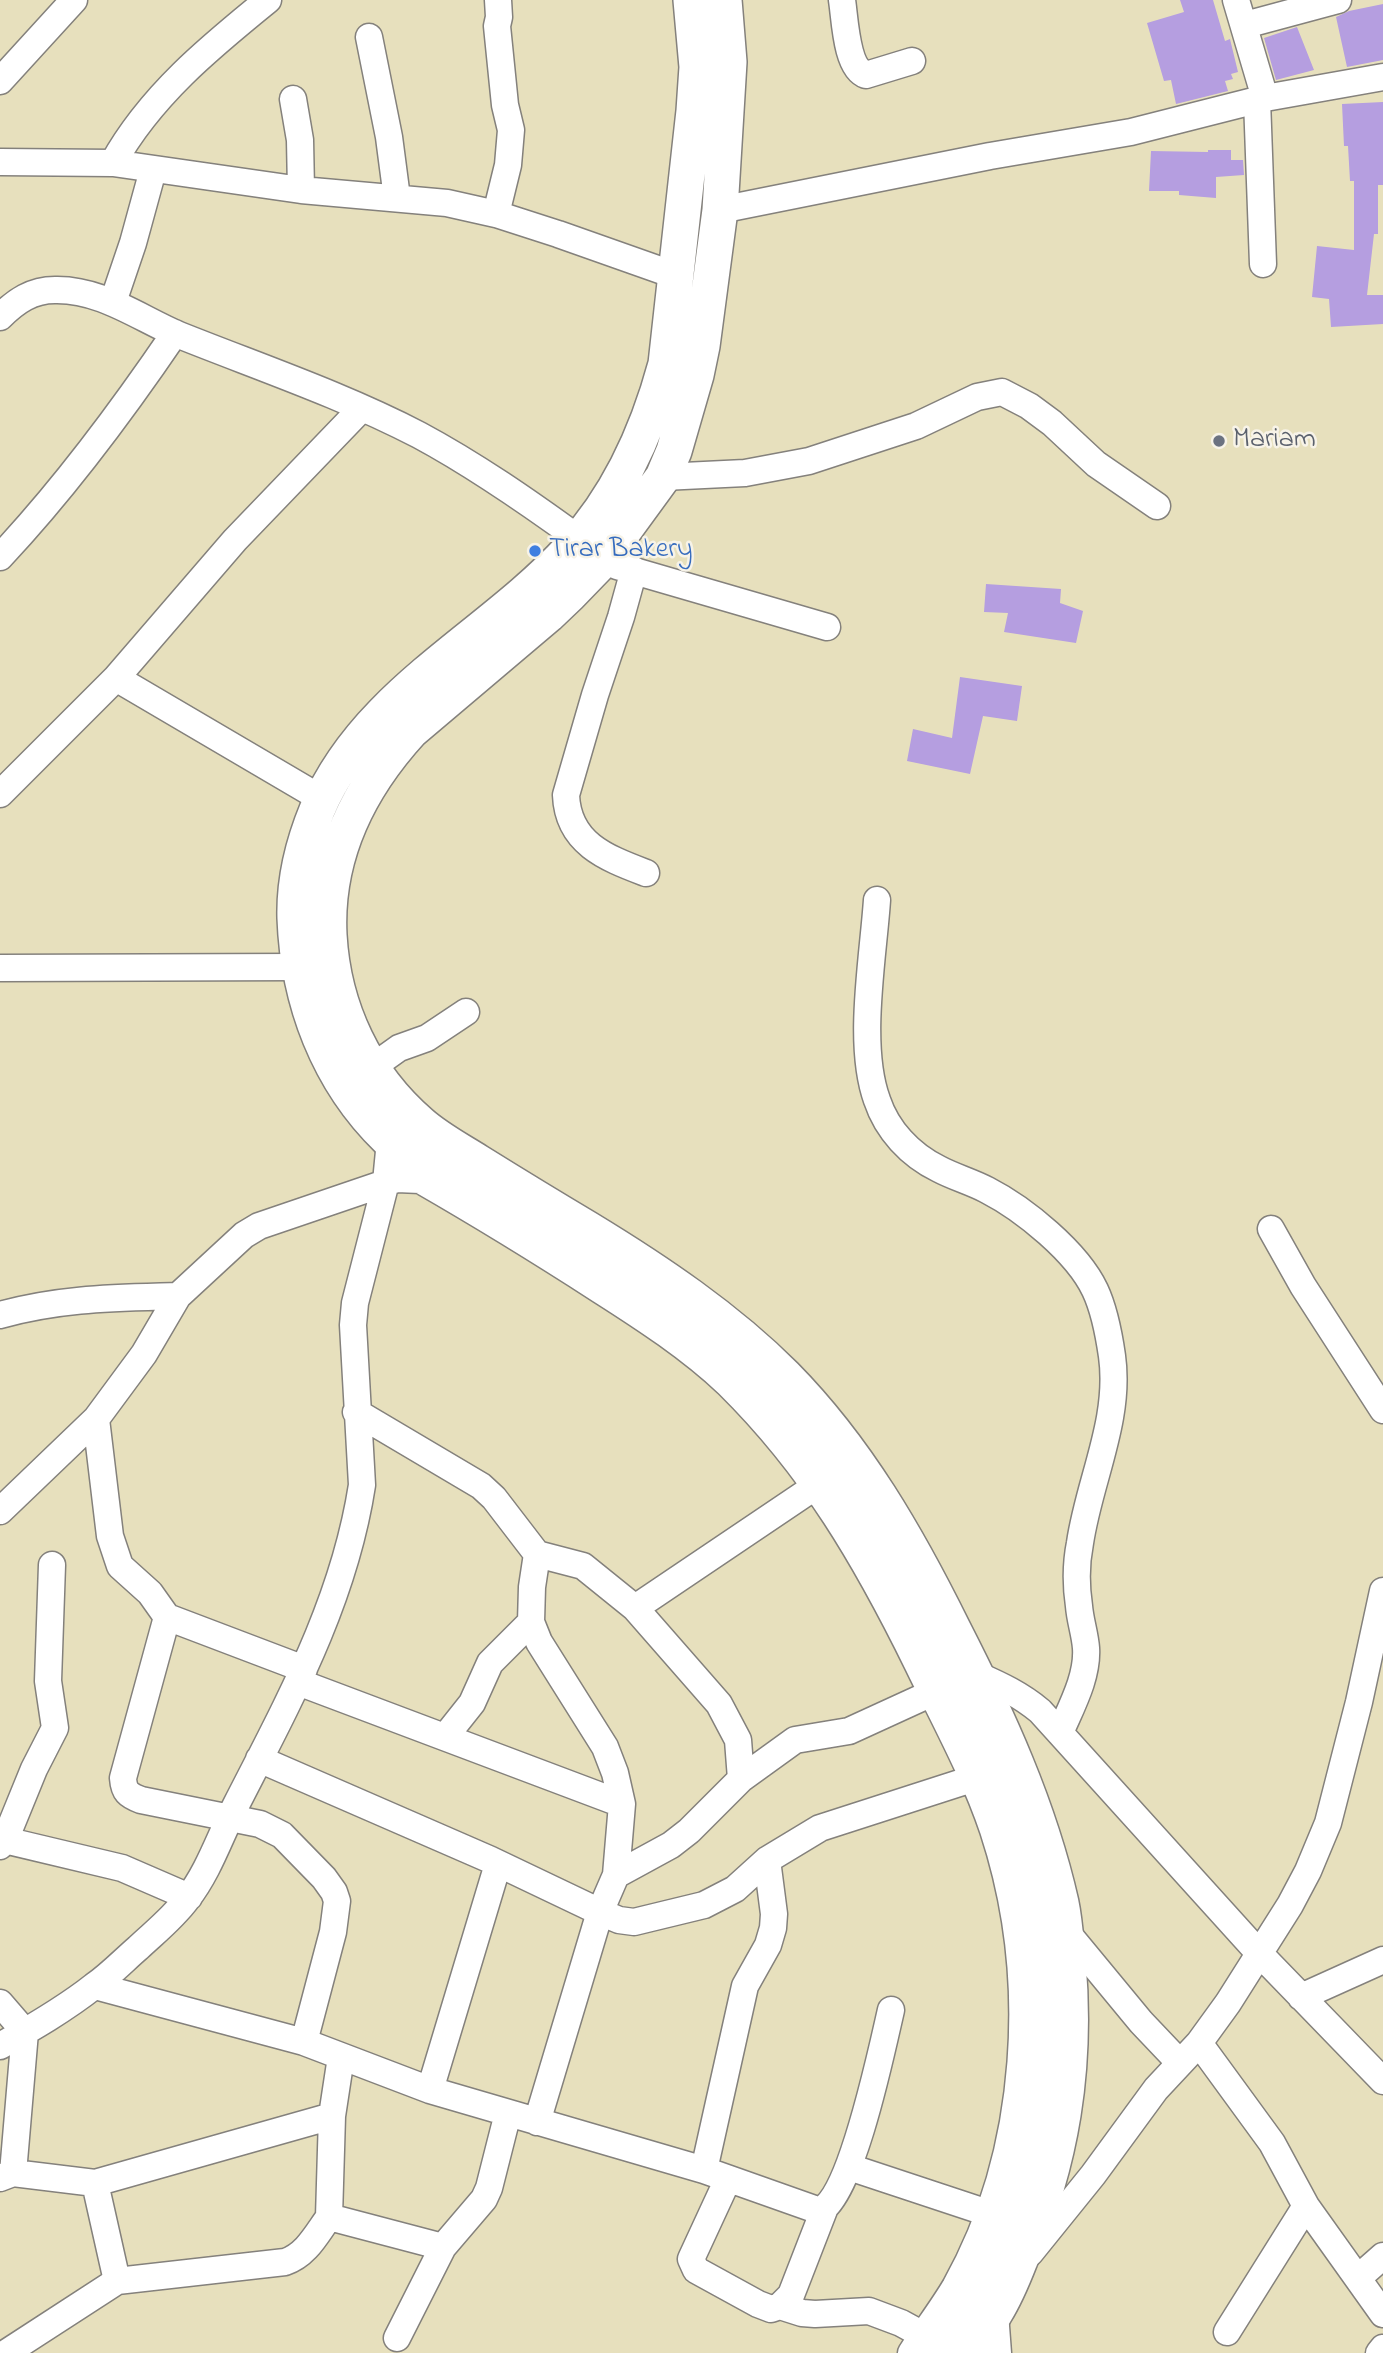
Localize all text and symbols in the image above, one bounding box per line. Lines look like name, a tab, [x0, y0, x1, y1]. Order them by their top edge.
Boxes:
place label: Mariam	[1233, 424, 1316, 458]
marker: Mariam	[1211, 433, 1227, 449]
place label: Tirar Bakery	[549, 534, 693, 568]
marker: Tirar Bakery	[527, 543, 543, 559]

